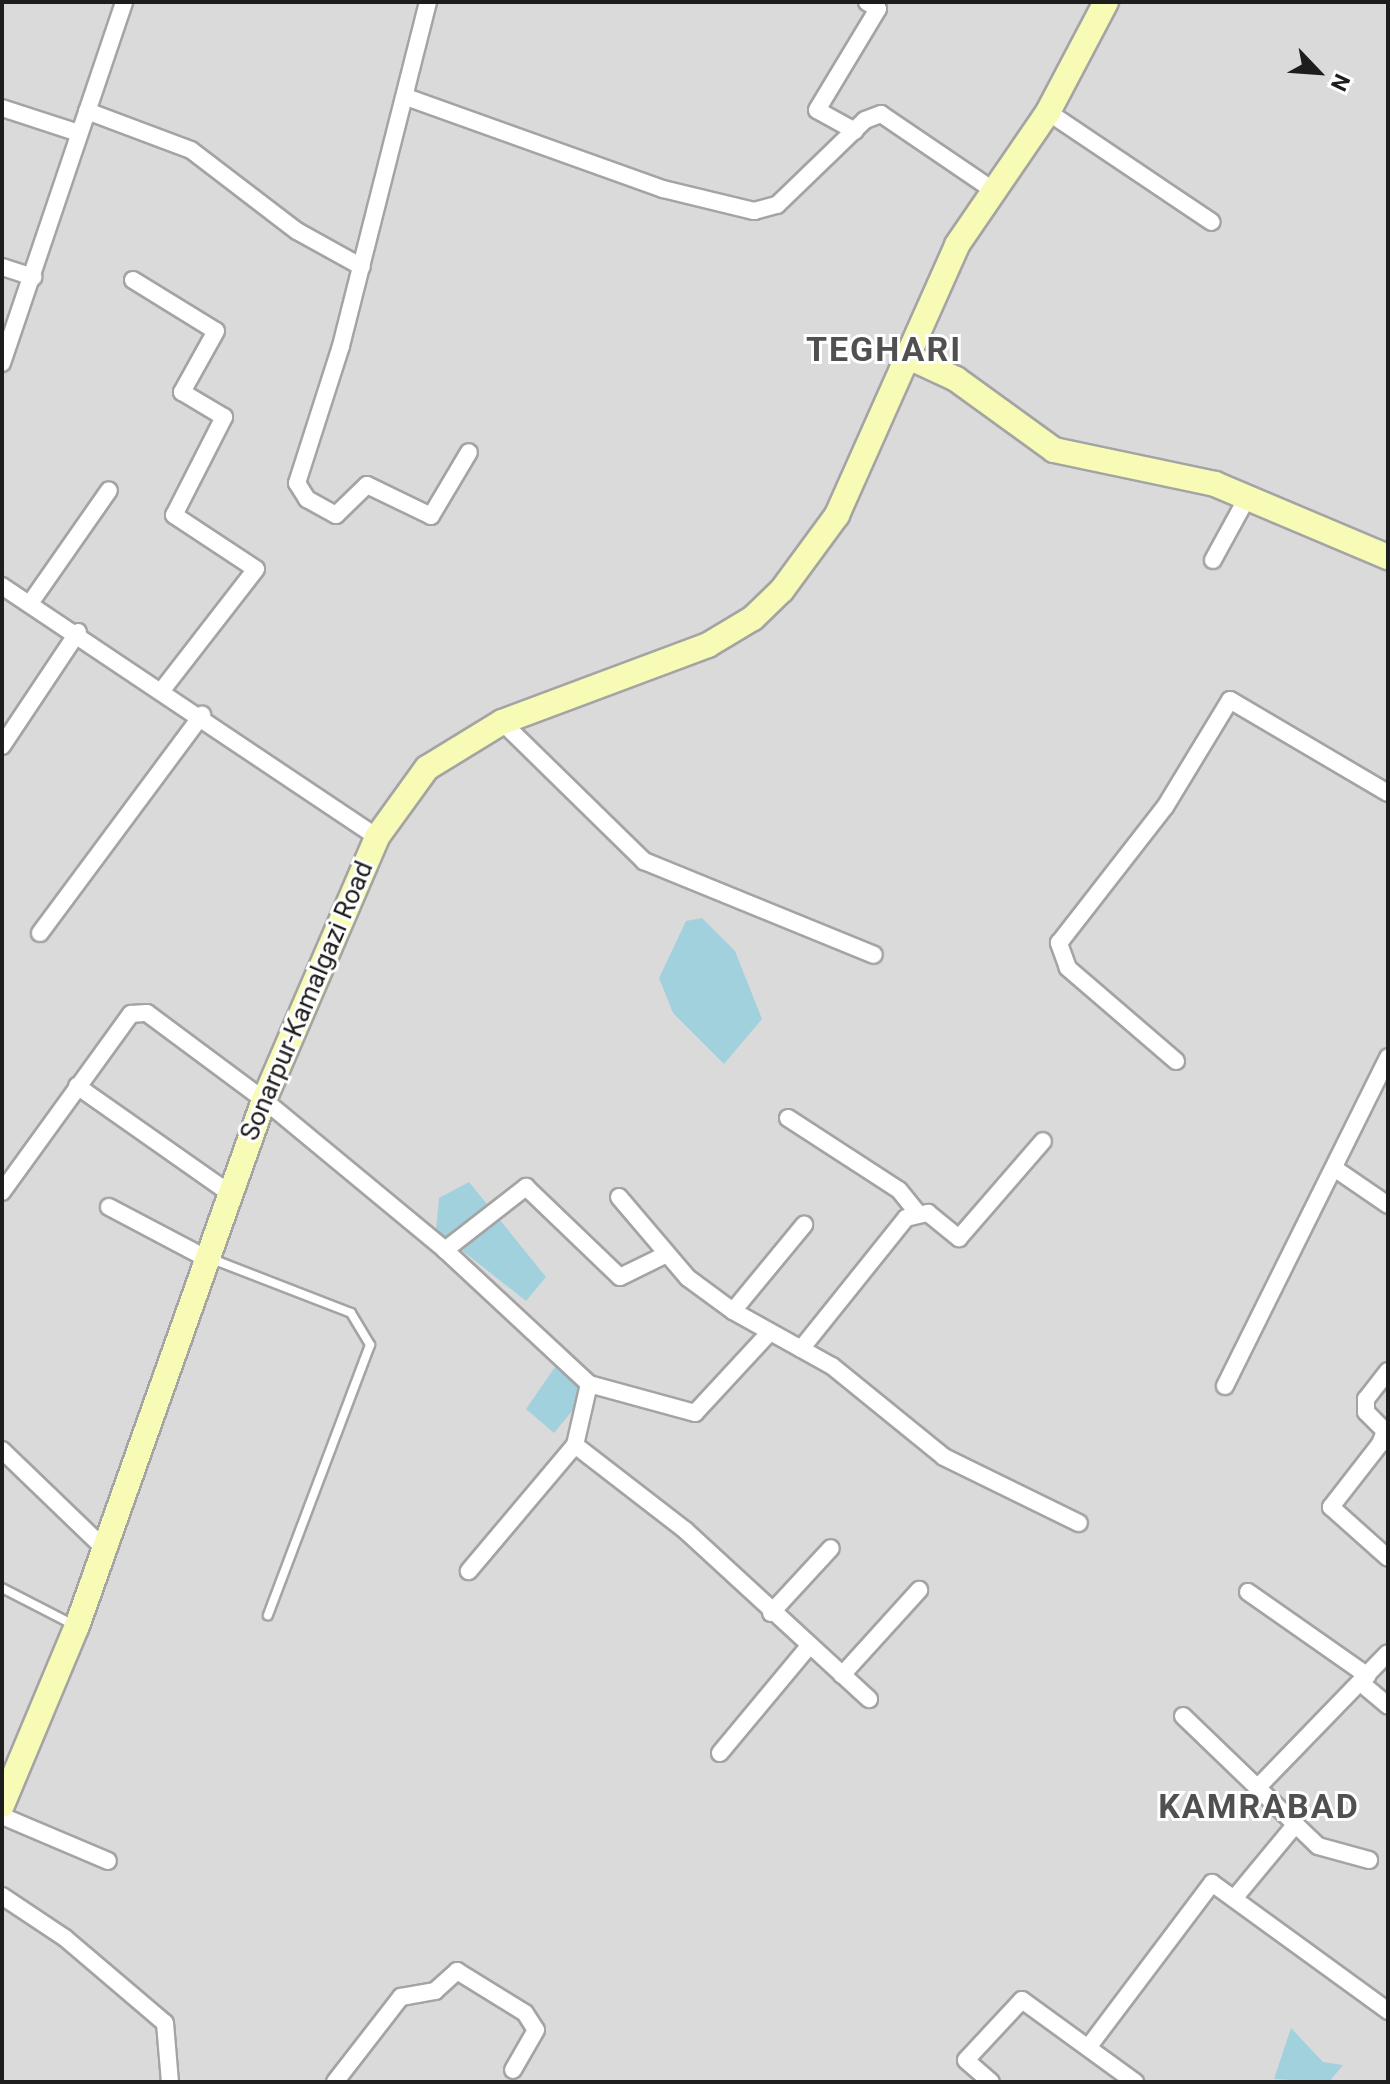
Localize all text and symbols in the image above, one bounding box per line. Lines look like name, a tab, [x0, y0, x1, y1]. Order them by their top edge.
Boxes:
north arrow	[1278, 32, 1358, 112]
text: N	[1326, 70, 1355, 95]
district label: TEGHARI	[806, 330, 962, 370]
street label: Sonarpur-Kamalgazi Road	[234, 857, 380, 1145]
district label: KAMRABAD	[1158, 1787, 1360, 1827]

